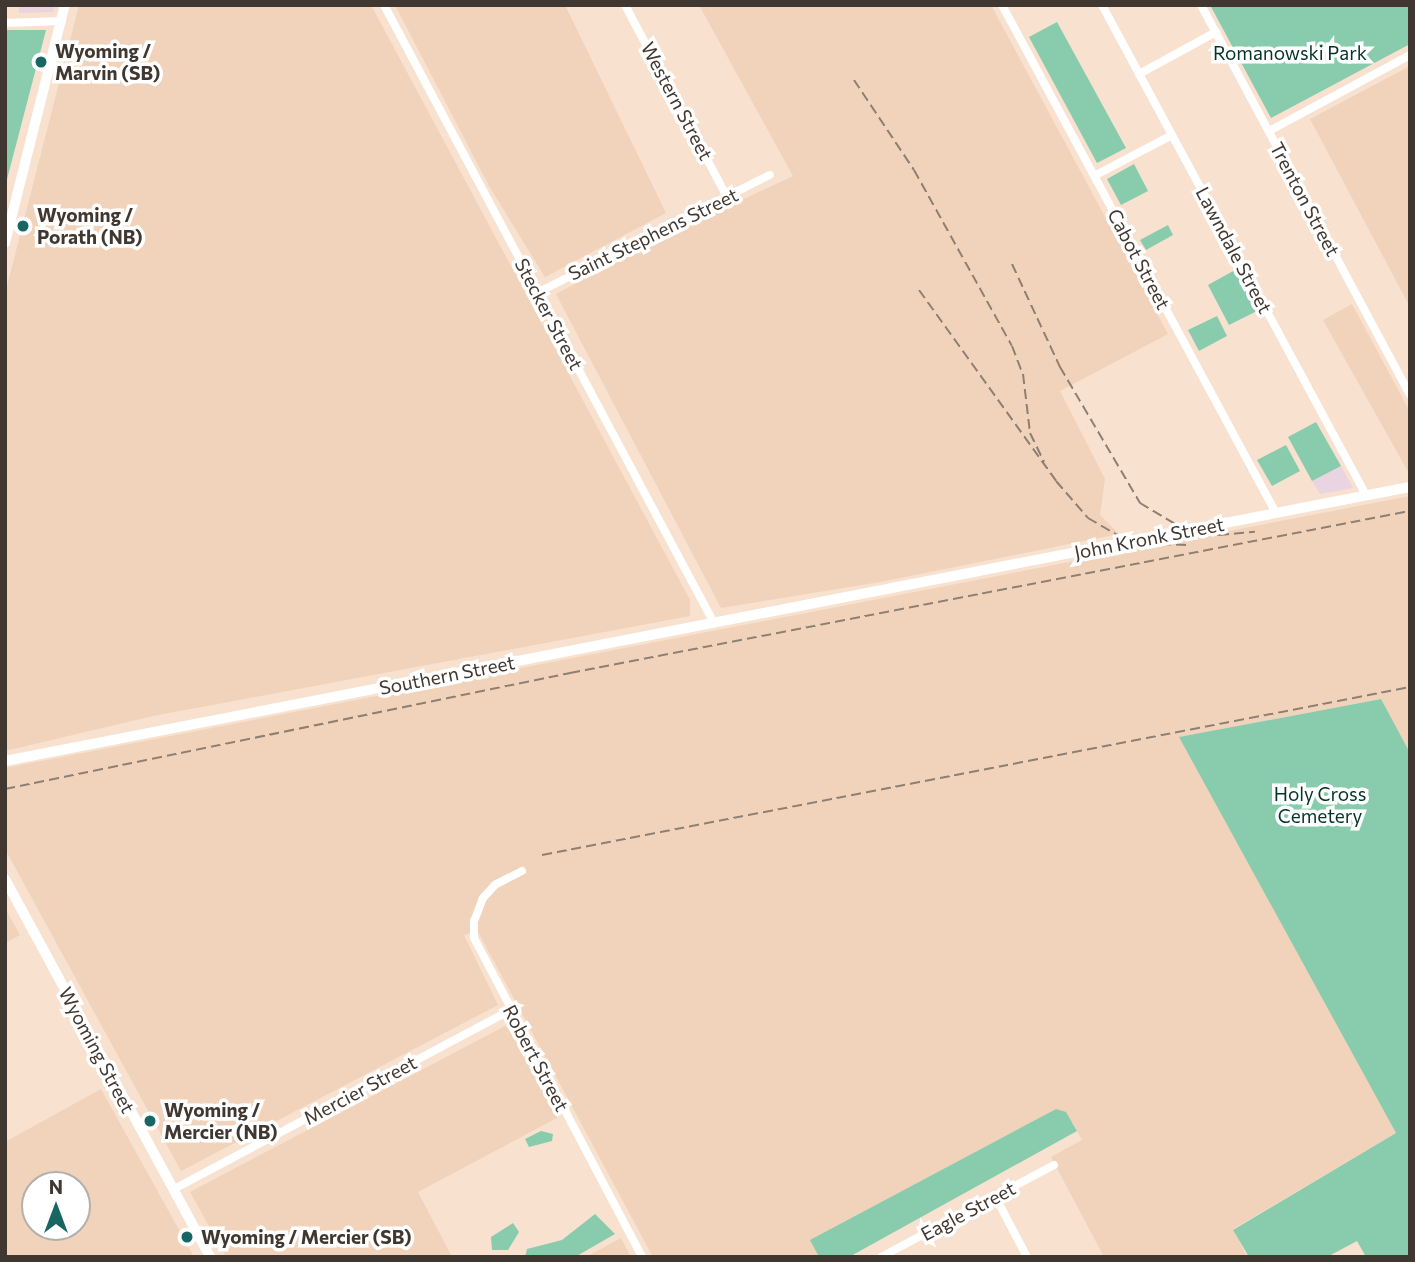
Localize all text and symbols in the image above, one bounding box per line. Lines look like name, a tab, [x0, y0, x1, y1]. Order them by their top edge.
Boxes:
street label: Western Street	[636, 38, 718, 164]
place label: Wyoming / Marvin (SB)	[55, 40, 160, 84]
park label: Romanowski Park	[1213, 42, 1367, 64]
marker: Wyoming / Marvin (SB)	[33, 54, 49, 70]
street label: Trenton Street	[1265, 138, 1345, 260]
street label: Saint Stephens Street	[564, 183, 742, 285]
street label: Lawndale Street	[1191, 183, 1277, 317]
place label: Wyoming / Porath (NB)	[37, 204, 143, 248]
street label: Cabot Street	[1103, 205, 1175, 313]
marker: Wyoming / Porath (NB)	[15, 218, 31, 234]
street label: Stecker Street	[510, 254, 588, 374]
street label: John Kronk Street	[1072, 512, 1226, 564]
street label: Southern Street	[377, 651, 517, 699]
park label: Holy Cross Cemetery	[1274, 783, 1366, 827]
street label: Wyoming Street	[54, 983, 140, 1117]
street label: Robert Street	[498, 1001, 574, 1115]
street label: Mercier Street	[300, 1051, 420, 1129]
place label: Wyoming / Mercier (NB)	[164, 1099, 278, 1143]
marker: Wyoming / Mercier (NB)	[142, 1113, 158, 1129]
north arrow	[21, 1171, 91, 1241]
text: N	[49, 1175, 63, 1198]
street label: Eagle Street	[917, 1177, 1019, 1245]
place label: Wyoming / Mercier (SB)	[201, 1226, 412, 1248]
marker: Wyoming / Mercier (SB)	[179, 1229, 195, 1245]

